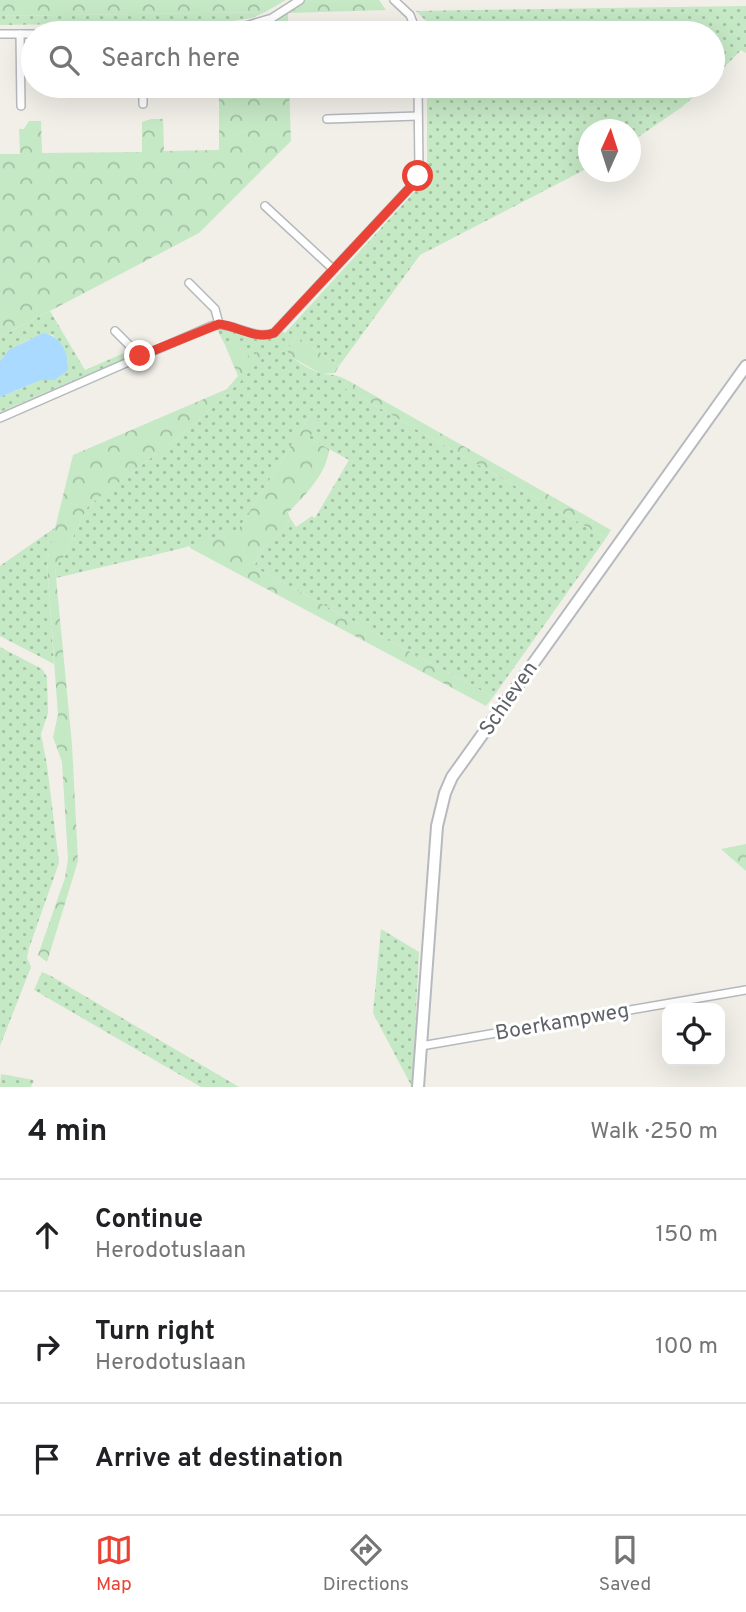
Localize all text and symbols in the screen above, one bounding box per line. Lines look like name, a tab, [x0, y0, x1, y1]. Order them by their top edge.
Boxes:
search box	[21, 21, 725, 98]
icon: search	[45, 41, 83, 79]
text: Search here	[101, 43, 240, 76]
north arrow	[578, 119, 641, 182]
route start	[402, 160, 433, 191]
route end	[124, 340, 155, 371]
street label: Schieven	[474, 656, 545, 741]
street label: Boerkampweg	[493, 997, 631, 1048]
map controls	[662, 1003, 725, 1066]
button: locate	[662, 1003, 725, 1066]
text: 4 min	[28, 1114, 107, 1151]
text: Walk · 250 m	[590, 1118, 718, 1147]
text: Continue	[95, 1204, 203, 1237]
icon: ahead	[28, 1216, 66, 1254]
text: 150 m	[656, 1221, 718, 1250]
text: Herodotuslaan	[95, 1237, 246, 1266]
text: Turn right	[95, 1316, 215, 1349]
icon: right	[28, 1328, 66, 1366]
text: 100 m	[655, 1333, 718, 1362]
text: Herodotuslaan	[95, 1349, 246, 1378]
icon: arrive	[28, 1440, 66, 1478]
text: Arrive at destination	[95, 1443, 343, 1476]
tab: Map	[95, 1531, 133, 1597]
tab: Directions	[323, 1531, 409, 1597]
tab: Saved	[599, 1531, 651, 1597]

